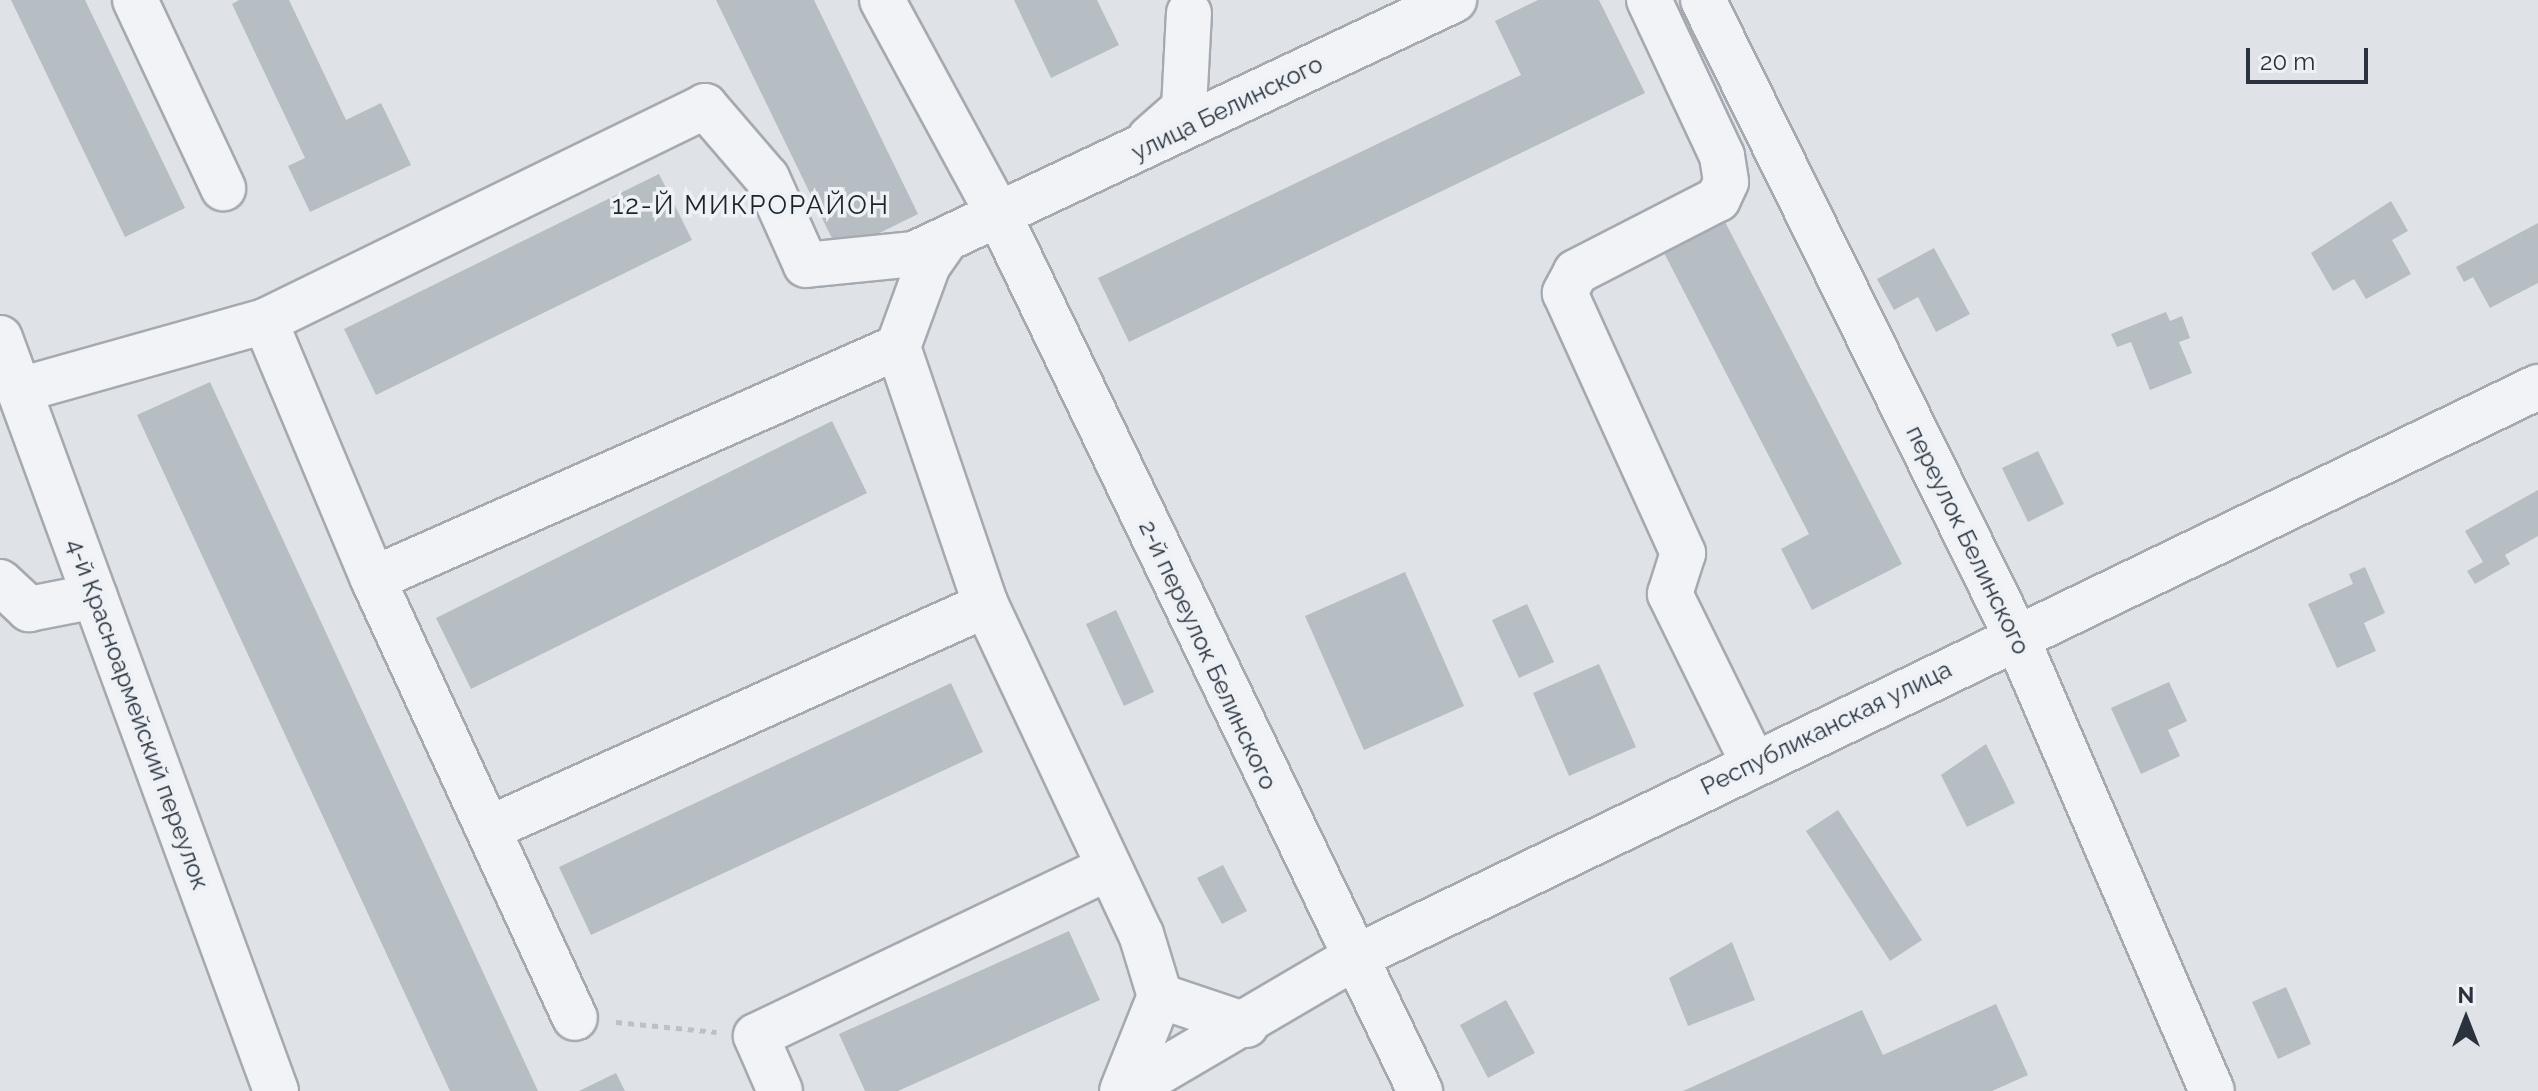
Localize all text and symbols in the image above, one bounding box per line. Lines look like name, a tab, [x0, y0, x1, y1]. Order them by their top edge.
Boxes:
scale bar	[2250, 32, 2372, 82]
text: 20 m	[2260, 47, 2315, 76]
street label: улица Белинского	[1127, 49, 1327, 167]
district label: 12-Й МИКРОРАЙОН	[612, 190, 890, 222]
street label: переулок Белинского	[1900, 421, 2036, 659]
street label: 2-й переулок Белинского	[1133, 516, 1283, 794]
street label: 4-й Красноармейский переулок	[61, 535, 215, 893]
street label: Республиканская улица	[1696, 655, 1956, 801]
north arrow	[2426, 979, 2506, 1059]
text: N	[2458, 982, 2474, 1008]

